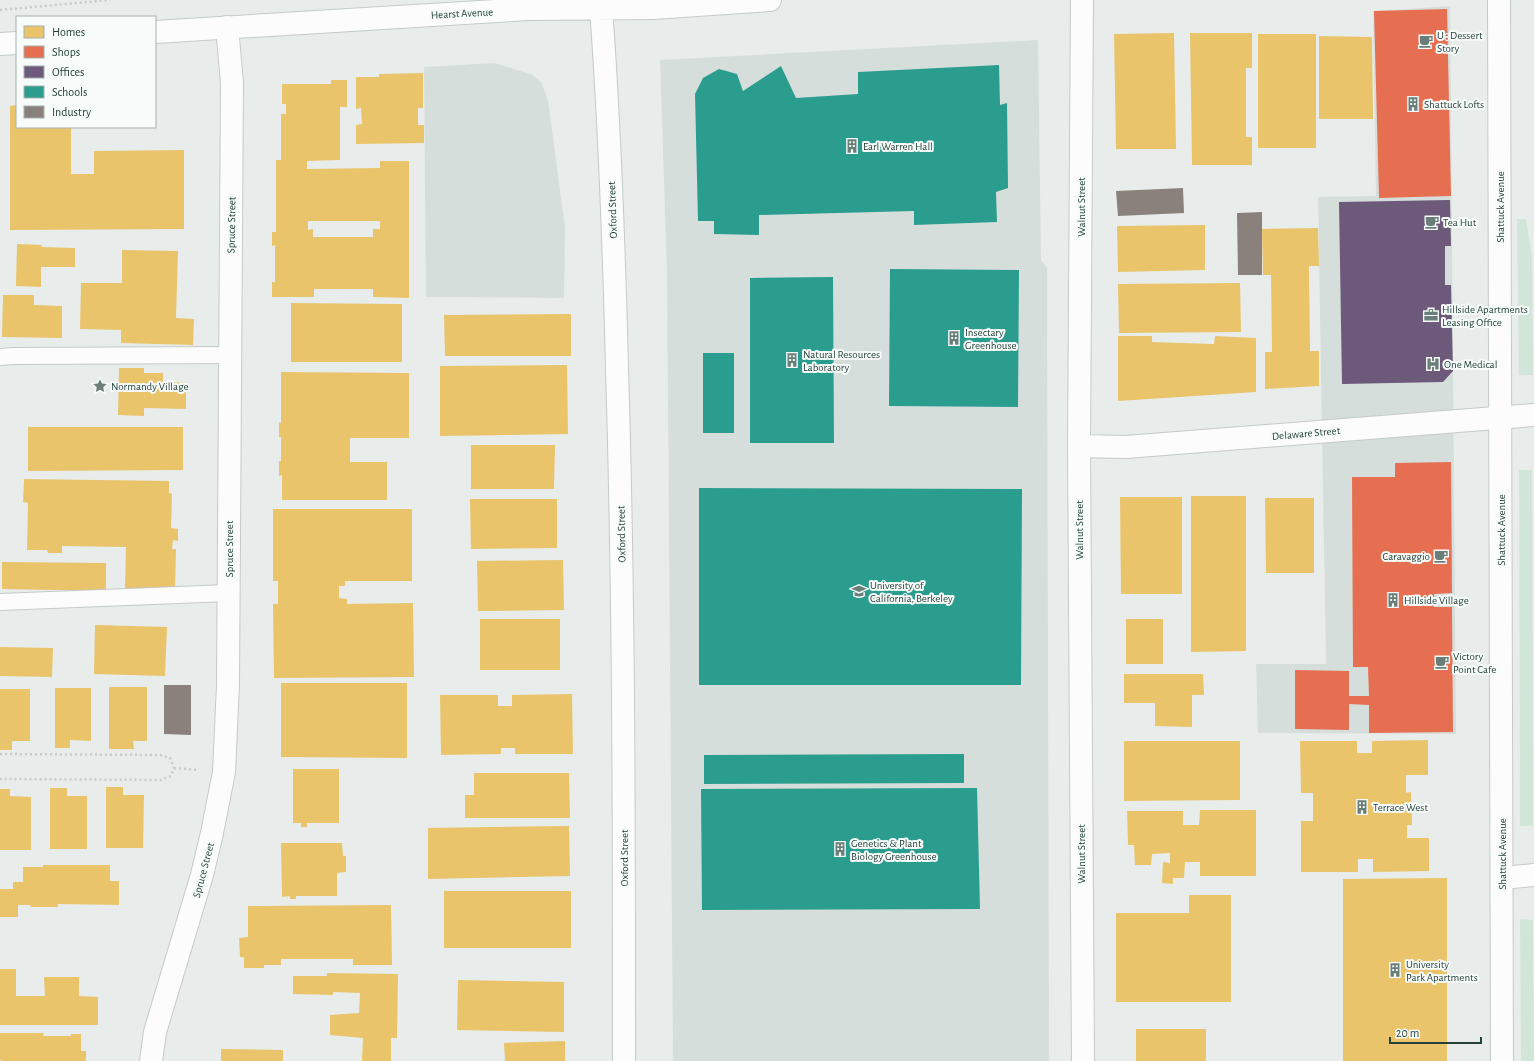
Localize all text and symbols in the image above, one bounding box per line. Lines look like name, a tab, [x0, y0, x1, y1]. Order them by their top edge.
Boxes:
street label: Hearst Avenue	[431, 6, 493, 21]
legend	[16, 16, 156, 128]
text: Homes	[52, 26, 85, 38]
place label: U : Dessert Story	[1437, 30, 1483, 54]
cafe icon: U : Dessert Story	[1418, 33, 1434, 49]
text: Shops	[52, 46, 80, 58]
text: Offices	[52, 66, 85, 78]
text: Schools	[52, 86, 87, 98]
building icon: Shattuck Lofts	[1405, 96, 1421, 112]
place label: Shattuck Lofts	[1424, 99, 1484, 110]
text: Industry	[52, 106, 91, 119]
building icon: Earl Warren Hall	[844, 138, 860, 154]
place label: Earl Warren Hall	[863, 141, 933, 152]
street label: Shattuck Avenue	[1495, 171, 1506, 243]
street label: Walnut Street	[1076, 177, 1087, 237]
street label: Oxford Street	[606, 181, 619, 239]
street label: Spruce Street	[226, 196, 238, 254]
cafe icon: Tea Hut	[1424, 214, 1440, 230]
place label: Tea Hut	[1443, 217, 1477, 228]
place label: Hillside Apartments Leasing Office	[1442, 304, 1528, 328]
office icon: Hillside Apartments Leasing Office	[1423, 307, 1439, 323]
place label: Insectary Greenhouse	[965, 327, 1017, 351]
building icon: Insectary Greenhouse	[946, 330, 962, 346]
place label: Natural Resources Laboratory	[803, 349, 880, 373]
building icon: Natural Resources Laboratory	[784, 352, 800, 368]
hospital icon: One Medical	[1425, 356, 1441, 372]
place label: One Medical	[1444, 359, 1497, 370]
place icon: Normandy Village	[92, 378, 108, 394]
place label: Normandy Village	[111, 381, 189, 392]
street label: Delaware Street	[1272, 425, 1341, 442]
street label: Shattuck Avenue	[1496, 494, 1507, 566]
street label: Walnut Street	[1074, 500, 1085, 560]
street label: Oxford Street	[615, 505, 627, 563]
street label: Spruce Street	[224, 520, 235, 577]
cafe icon: Caravaggio	[1433, 548, 1449, 564]
place label: Caravaggio	[1383, 551, 1430, 562]
place label: University of California, Berkeley	[870, 580, 953, 604]
school or university icon: University of California, Berkeley	[851, 583, 867, 599]
building icon: Hillside Village	[1385, 592, 1401, 608]
place label: Hillside Village	[1404, 595, 1469, 606]
place label: Victory Point Cafe	[1453, 651, 1496, 675]
cafe icon: Victory Point Cafe	[1434, 654, 1450, 670]
building icon: Terrace West	[1354, 799, 1370, 815]
place label: Terrace West	[1373, 802, 1428, 813]
street label: Shattuck Avenue	[1497, 818, 1508, 890]
street label: Walnut Street	[1076, 824, 1087, 884]
street label: Oxford Street	[619, 829, 630, 887]
place label: Genetics & Plant Biology Greenhouse	[851, 838, 937, 862]
street label: Spruce Street	[191, 841, 216, 899]
building icon: Genetics & Plant Biology Greenhouse	[832, 841, 848, 857]
place label: University Park Apartments	[1406, 959, 1478, 983]
building icon: University Park Apartments	[1387, 962, 1403, 978]
scale bar	[1390, 1019, 1481, 1045]
text: 20 m	[1396, 1027, 1419, 1039]

